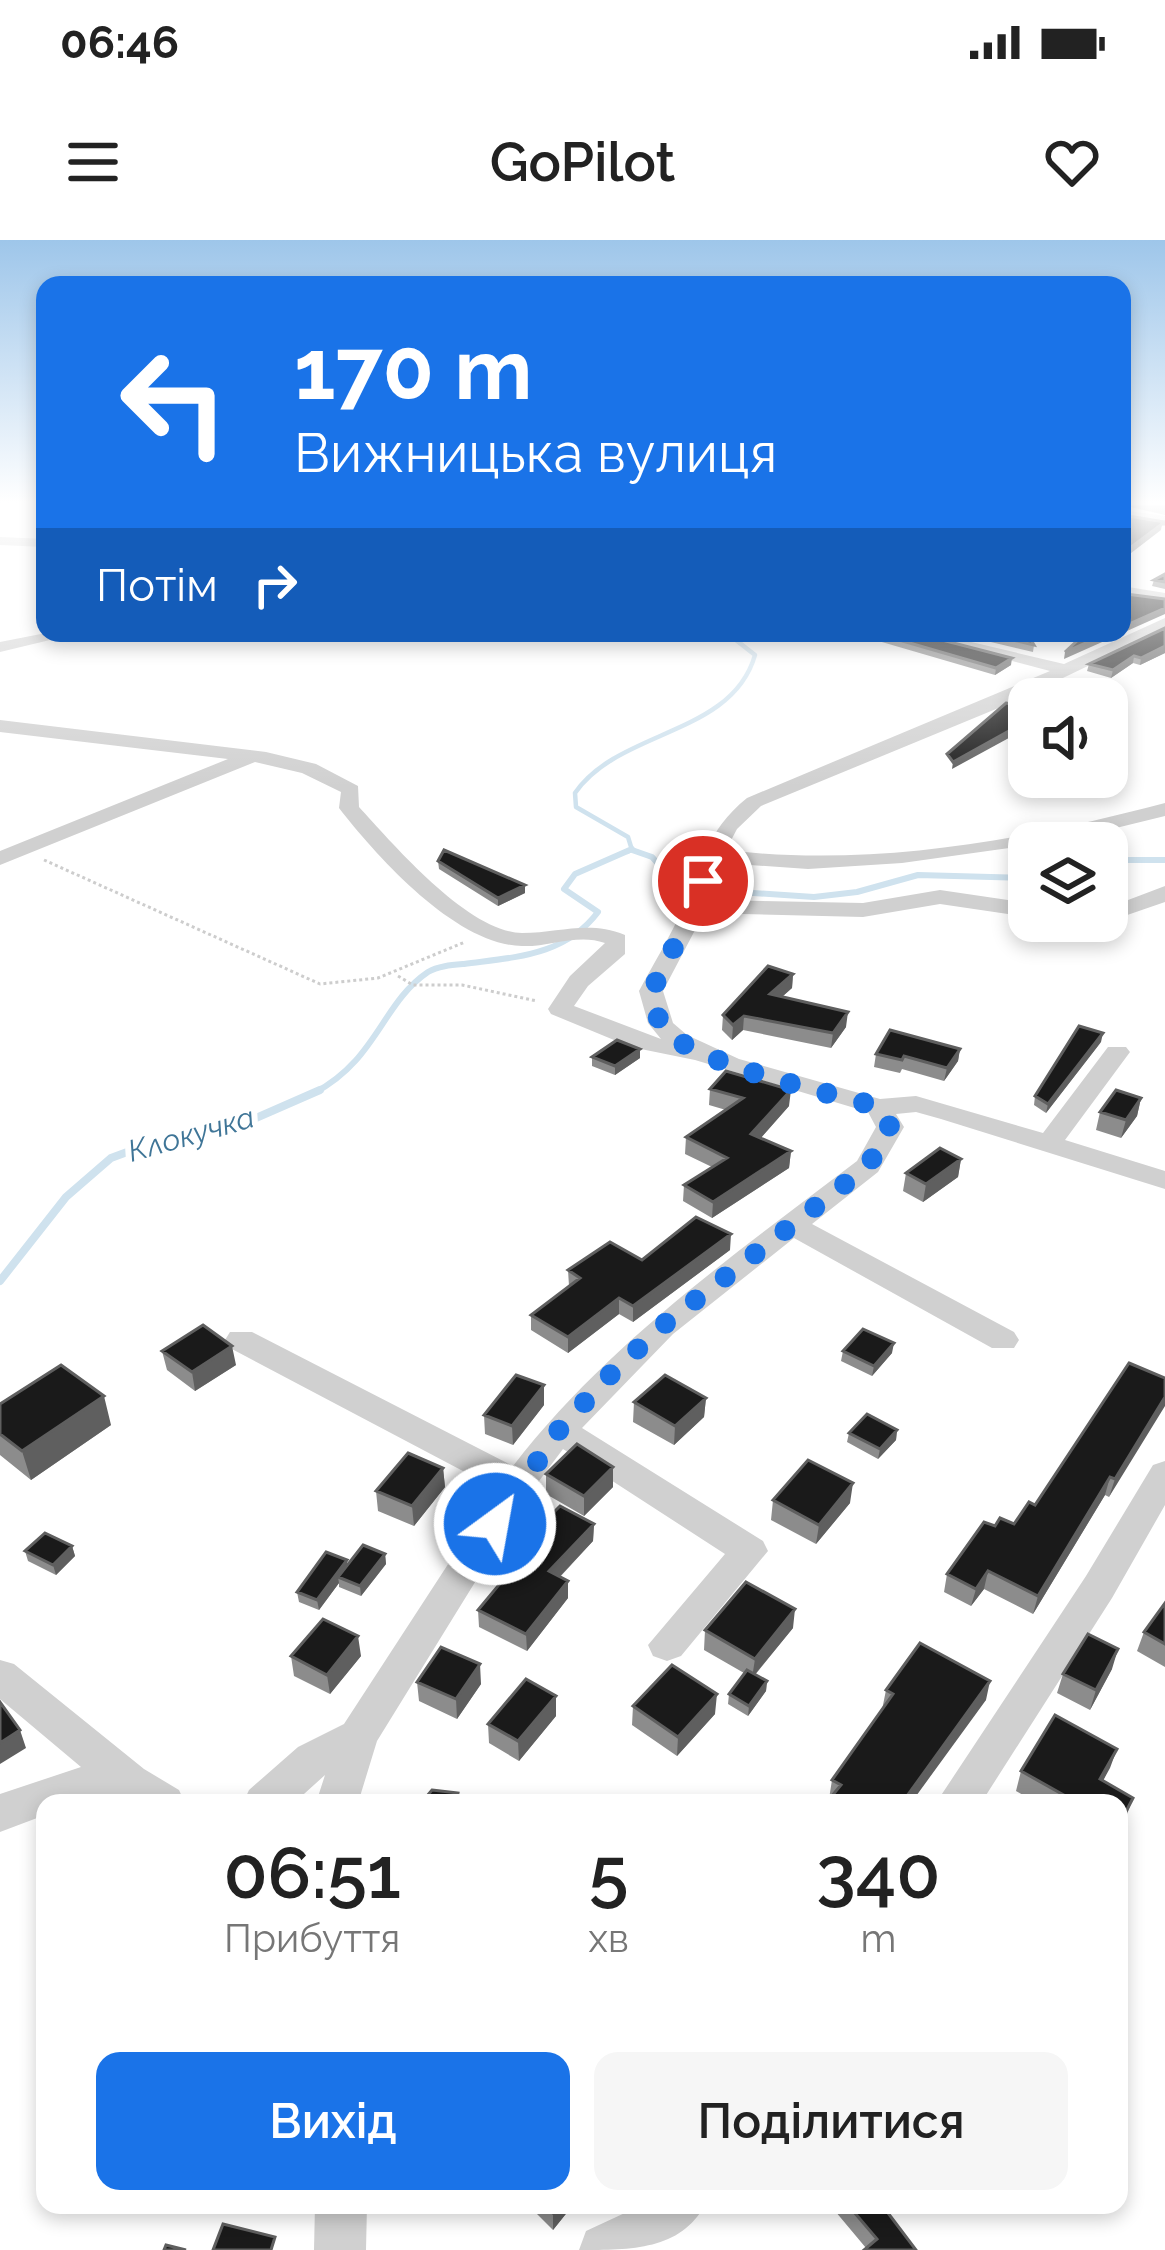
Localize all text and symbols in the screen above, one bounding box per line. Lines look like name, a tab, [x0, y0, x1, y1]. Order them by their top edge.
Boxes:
text: 06:46	[60, 16, 179, 69]
icon: menu	[60, 129, 126, 195]
icon: heart	[1039, 129, 1105, 195]
text: GoPilot	[490, 130, 675, 194]
text: 170 m	[294, 320, 533, 419]
icon: left	[96, 324, 252, 480]
text: Вижницька вулиця	[294, 421, 777, 485]
icon: right	[242, 552, 308, 618]
text: Потім	[96, 559, 218, 612]
map controls	[1008, 678, 1128, 942]
button: sound	[1008, 678, 1128, 798]
button: layers	[1008, 822, 1128, 942]
pin	[652, 830, 754, 932]
icon: arrive	[670, 848, 736, 914]
water label: Клокучка	[124, 1099, 258, 1169]
position arrow	[432, 1461, 558, 1587]
text: 06:51	[223, 1830, 401, 1915]
text: 5	[589, 1830, 628, 1915]
text: 340	[816, 1830, 941, 1915]
text: Прибуття	[224, 1915, 400, 1961]
text: хв	[588, 1915, 629, 1961]
text: m	[860, 1915, 896, 1961]
button: Вихід	[96, 2052, 570, 2190]
button: Поділитися	[594, 2052, 1068, 2190]

